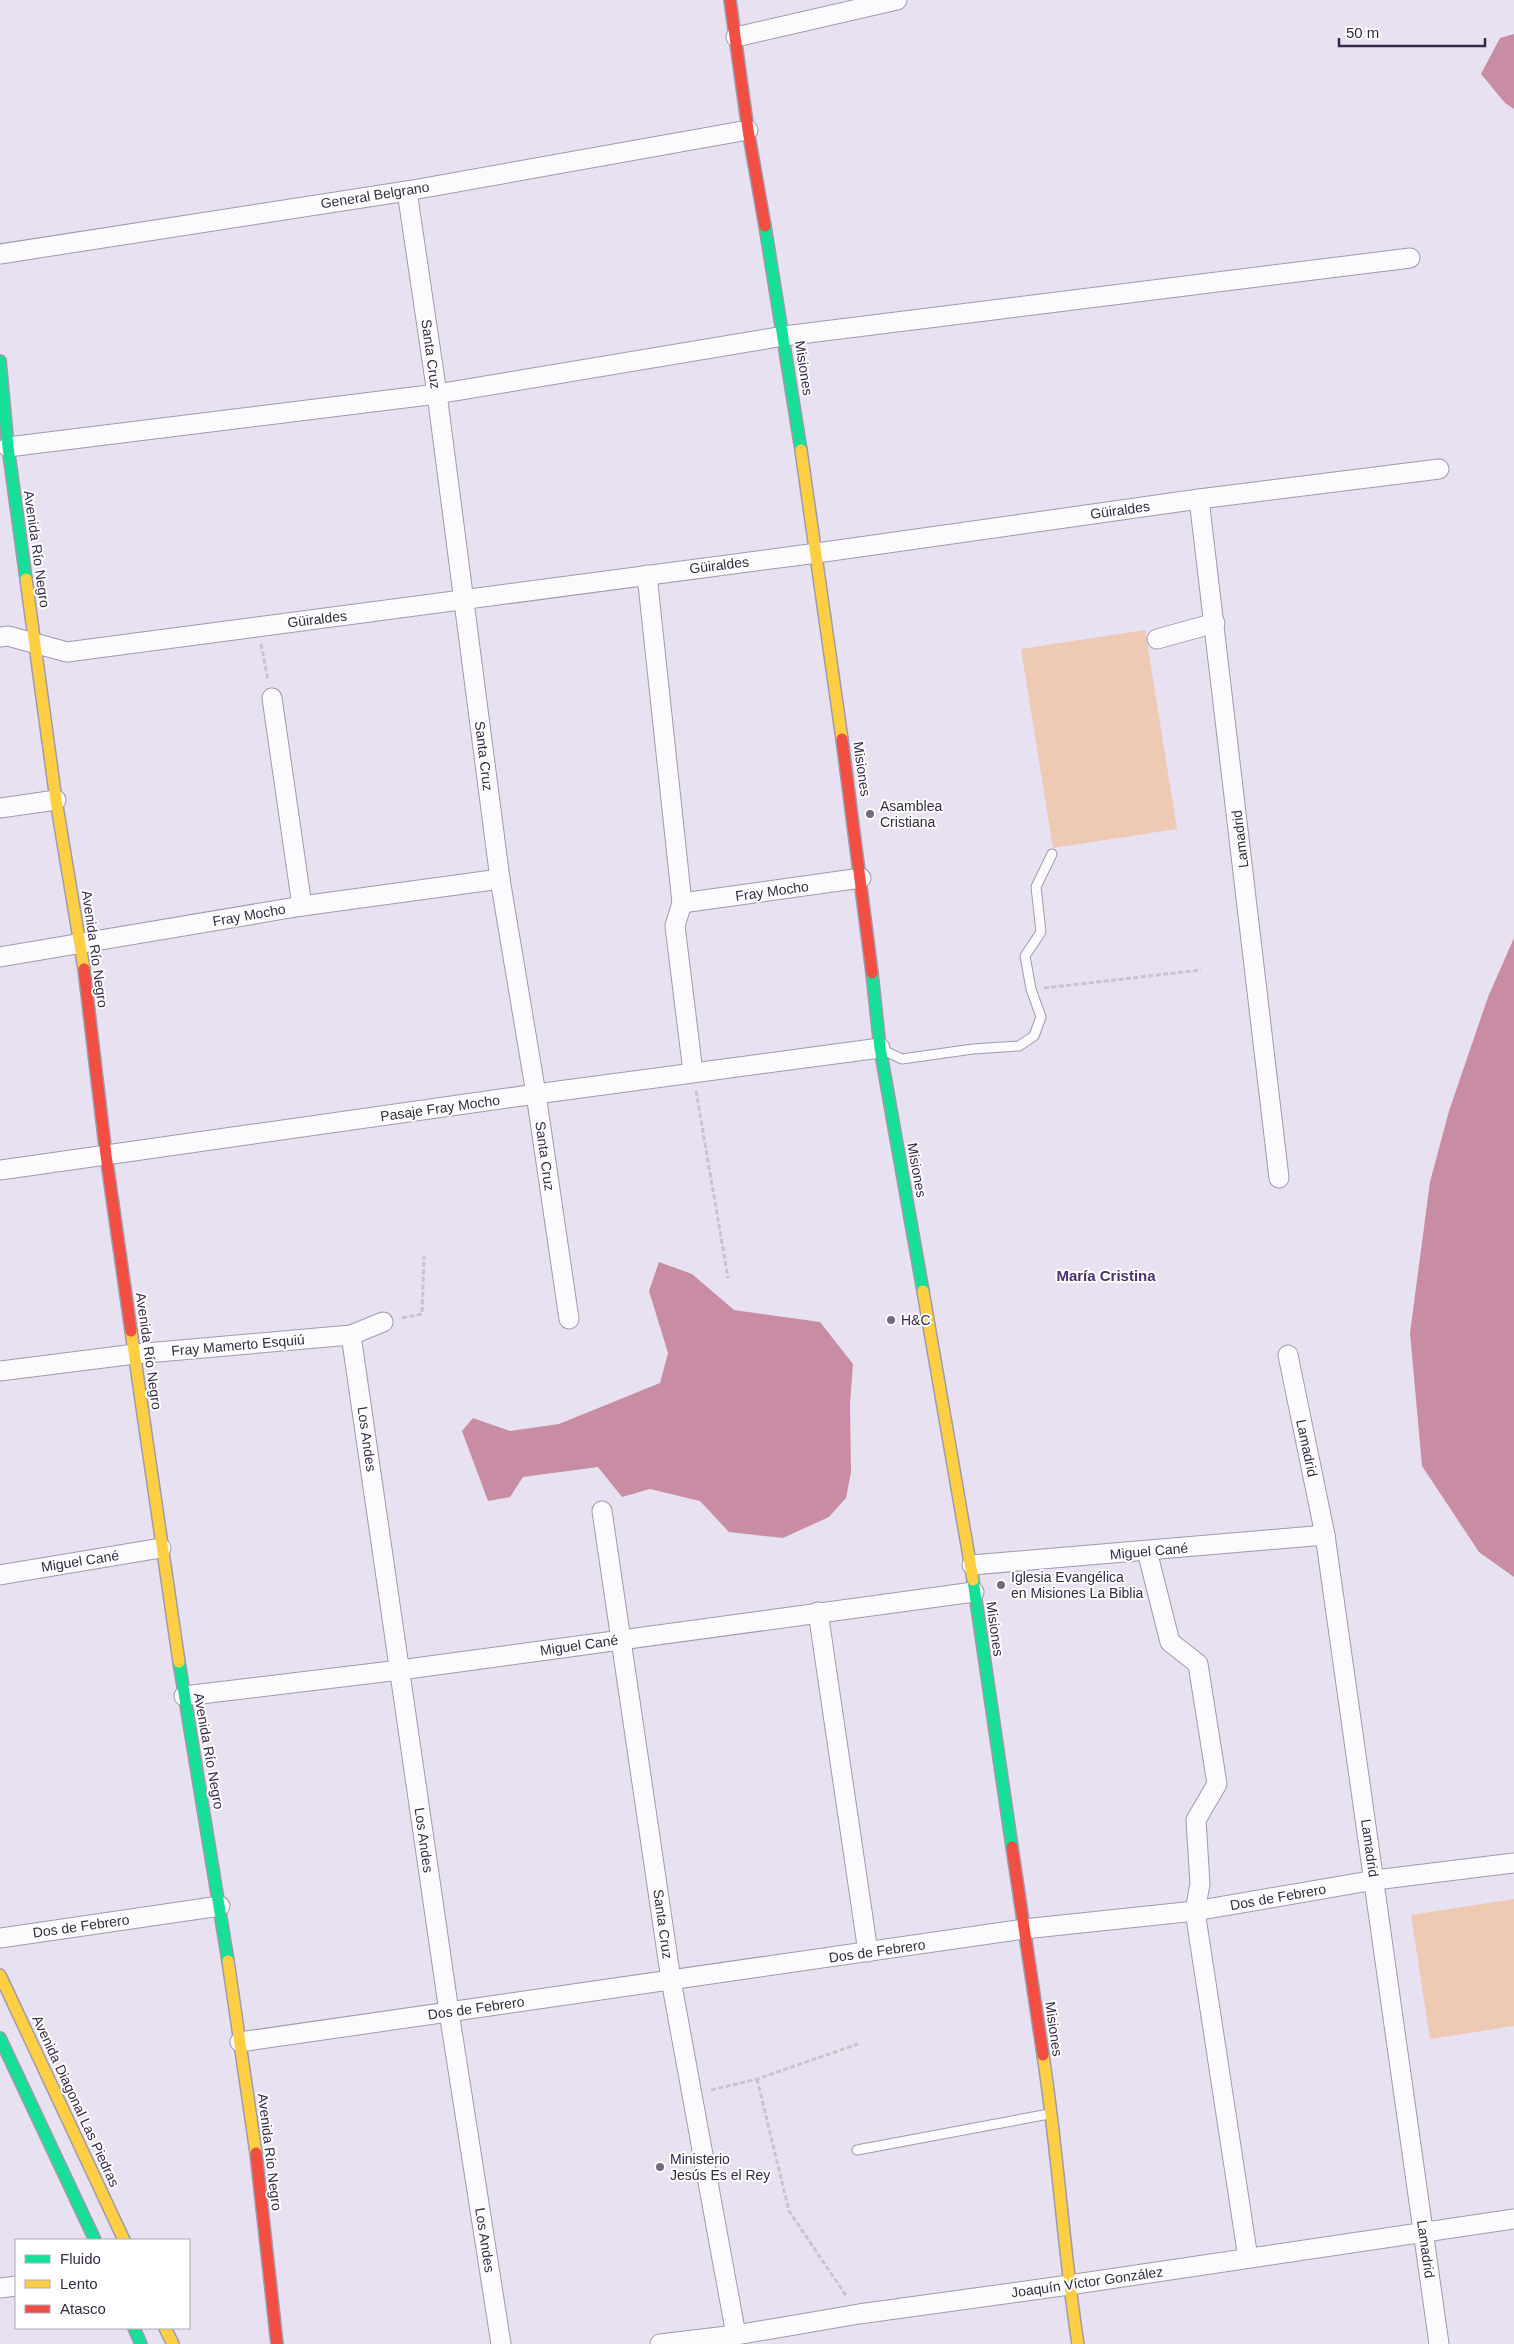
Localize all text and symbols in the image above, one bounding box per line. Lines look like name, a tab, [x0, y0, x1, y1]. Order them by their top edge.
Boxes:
scale bar	[1339, 15, 1485, 47]
text: 50 m	[1346, 24, 1379, 41]
street label: General Belgrano	[320, 178, 431, 211]
street label: Santa Cruz	[418, 318, 444, 390]
street label: Misiones	[792, 339, 816, 397]
street label: Avenida Río Negro	[21, 489, 53, 609]
street label: Güiraldes	[1089, 498, 1151, 522]
street label: Güiraldes	[688, 553, 750, 577]
street label: Güiraldes	[286, 607, 348, 631]
street label: Santa Cruz	[472, 720, 496, 792]
street label: Misiones	[850, 741, 874, 797]
place label: Asamblea Cristiana	[880, 798, 942, 830]
marker: Asamblea Cristiana	[864, 808, 876, 820]
street label: Lamadrid	[1229, 809, 1251, 869]
street label: Fray Mocho	[734, 878, 810, 904]
street label: Avenida Río Negro	[79, 889, 111, 1009]
street label: Fray Mocho	[211, 901, 287, 929]
street label: Pasaje Fray Mocho	[379, 1092, 501, 1124]
street label: Santa Cruz	[532, 1120, 558, 1192]
street label: Misiones	[904, 1141, 930, 1199]
district label: María Cristina	[1056, 1267, 1156, 1284]
street label: Avenida Río Negro	[133, 1291, 165, 1411]
place label: H&C	[901, 1312, 931, 1328]
marker: H&C	[885, 1314, 897, 1326]
street label: Fray Mamerto Esquiú	[171, 1331, 305, 1359]
street label: Los Andes	[355, 1406, 379, 1472]
street label: Lamadrid	[1293, 1418, 1321, 1478]
street label: Miguel Cané	[1109, 1540, 1189, 1562]
street label: Miguel Cané	[40, 1547, 120, 1575]
place label: Iglesia Evangélica en Misiones La Biblia	[1011, 1569, 1144, 1601]
marker: Iglesia Evangélica en Misiones La Biblia	[995, 1579, 1007, 1591]
street label: Misiones	[983, 1601, 1007, 1657]
street label: Miguel Cané	[539, 1632, 619, 1658]
street label: Avenida Río Negro	[191, 1691, 227, 1811]
street label: Los Andes	[412, 1807, 436, 1873]
street label: Lamadrid	[1358, 1818, 1382, 1878]
street label: Dos de Febrero	[1229, 1881, 1327, 1913]
street label: Santa Cruz	[650, 1888, 676, 1960]
street label: Dos de Febrero	[32, 1911, 130, 1941]
street label: Dos de Febrero	[828, 1936, 926, 1966]
street label: Dos de Febrero	[427, 1993, 525, 2023]
street label: Misiones	[1042, 2001, 1066, 2057]
street label: Avenida Diagonal Las Piedras	[29, 2013, 123, 2189]
street label: Avenida Río Negro	[255, 2092, 285, 2212]
place label: Ministerio Jesús Es el Rey	[670, 2151, 770, 2183]
marker: Ministerio Jesús Es el Rey	[654, 2161, 666, 2173]
street label: Los Andes	[472, 2206, 498, 2274]
street label: Lamadrid	[1414, 2219, 1438, 2279]
legend	[15, 2239, 190, 2329]
text: Fluido	[60, 2250, 101, 2267]
street label: Joaquín Víctor González	[1010, 2263, 1164, 2301]
text: Lento	[60, 2275, 98, 2292]
text: Atasco	[60, 2300, 106, 2317]

